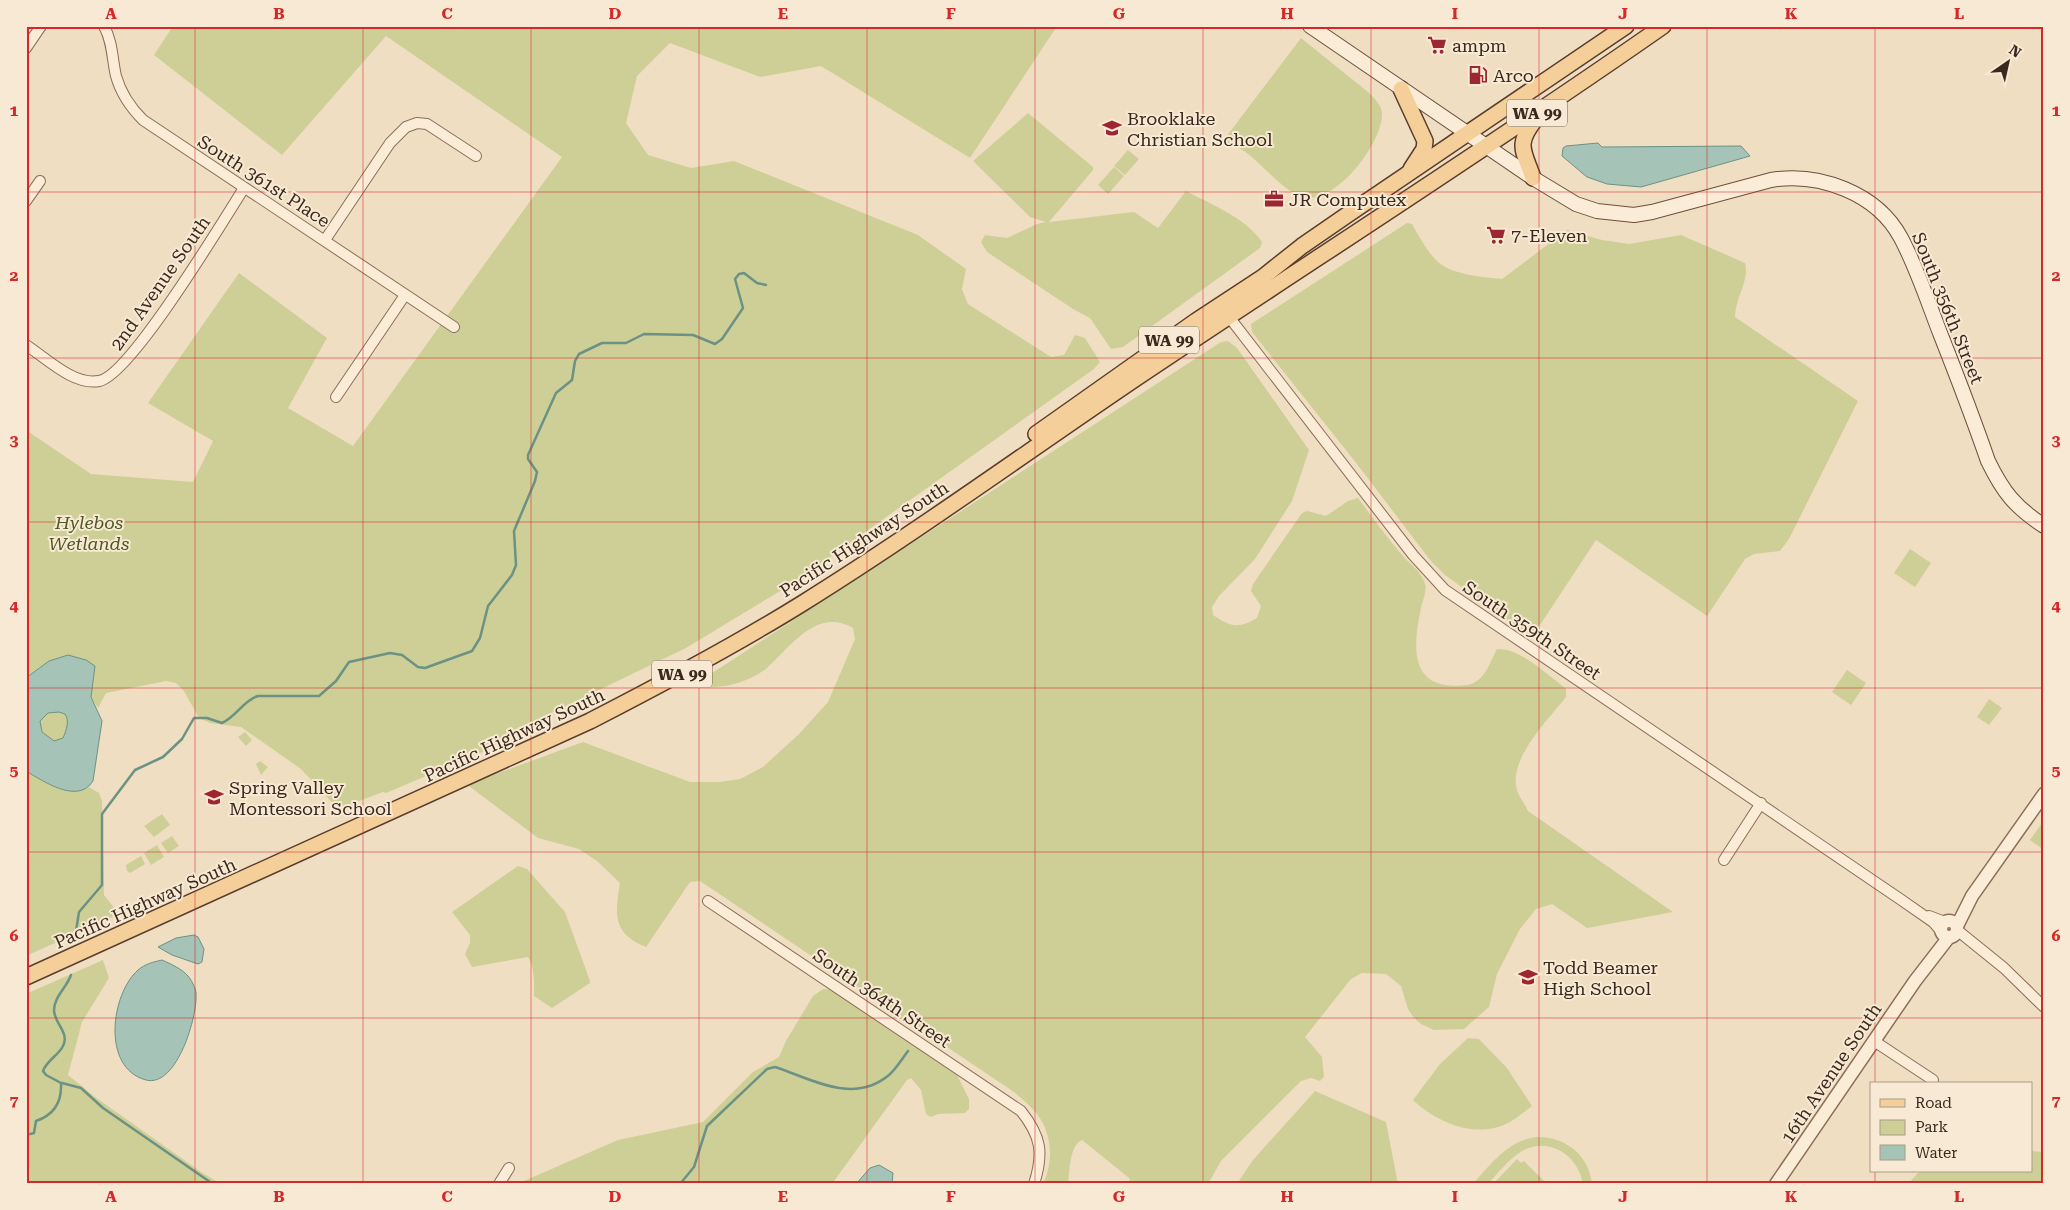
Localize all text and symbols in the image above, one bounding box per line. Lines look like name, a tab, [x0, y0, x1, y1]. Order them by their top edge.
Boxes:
text: A	[105, 4, 117, 23]
text: B	[273, 4, 285, 23]
text: C	[441, 4, 453, 23]
text: D	[609, 4, 622, 23]
text: E	[778, 4, 788, 23]
text: F	[946, 4, 956, 23]
text: G	[1113, 4, 1126, 23]
text: H	[1280, 4, 1294, 23]
text: I	[1452, 4, 1458, 23]
text: J	[1618, 4, 1628, 23]
text: K	[1785, 4, 1798, 23]
text: L	[1954, 4, 1964, 23]
supermarket icon: ampm	[1426, 34, 1448, 56]
place label: ampm	[1452, 35, 1506, 56]
north arrow	[1982, 38, 2032, 88]
text: N	[2006, 42, 2024, 61]
fuel station icon: Arco	[1467, 64, 1489, 86]
place label: Arco	[1493, 65, 1534, 86]
road number: WA 99	[1507, 100, 1567, 126]
text: 1	[10, 101, 19, 120]
text: 1	[2052, 101, 2061, 120]
place label: Brooklake Christian School	[1127, 108, 1273, 150]
school or university icon: Brooklake Christian School	[1101, 117, 1123, 139]
street label: South 361st Place	[194, 130, 334, 232]
office icon: JR Computex	[1263, 188, 1285, 210]
place label: JR Computex	[1289, 189, 1407, 210]
street label: 2nd Avenue South	[106, 212, 214, 354]
supermarket icon: 7-Eleven	[1485, 224, 1507, 246]
place label: 7-Eleven	[1511, 225, 1588, 246]
street label: South 356th Street	[1908, 229, 1988, 387]
text: 2	[10, 266, 19, 285]
text: 2	[2052, 266, 2061, 285]
road number: WA 99	[1139, 326, 1199, 354]
text: 3	[10, 431, 19, 450]
text: 3	[2052, 431, 2061, 450]
street label: Pacific Highway South	[776, 476, 953, 601]
park label: Hylebos Wetlands	[49, 512, 129, 554]
street label: South 359th Street	[1459, 576, 1605, 684]
text: 4	[10, 596, 19, 615]
text: 4	[2052, 596, 2061, 615]
road number: WA 99	[652, 661, 712, 688]
street label: Pacific Highway South	[420, 684, 608, 786]
text: 5	[10, 761, 19, 780]
text: 5	[2052, 761, 2061, 780]
place label: Spring Valley Montessori School	[229, 777, 392, 819]
school or university icon: Spring Valley Montessori School	[203, 786, 225, 808]
street label: Pacific Highway South	[51, 853, 240, 953]
text: 6	[10, 926, 19, 945]
text: 6	[2052, 926, 2061, 945]
street label: South 364th Street	[809, 944, 955, 1052]
place label: Todd Beamer High School	[1543, 957, 1658, 999]
school or university icon: Todd Beamer High School	[1517, 966, 1539, 988]
street label: 16th Avenue South	[1776, 999, 1886, 1147]
legend	[1870, 1082, 2032, 1172]
text: 7	[10, 1091, 19, 1110]
text: 7	[2052, 1091, 2061, 1110]
text: Road	[1915, 1094, 1952, 1112]
text: Park	[1915, 1118, 1949, 1136]
text: Water	[1915, 1144, 1957, 1162]
text: A	[105, 1187, 117, 1206]
text: B	[273, 1187, 285, 1206]
text: C	[441, 1187, 453, 1206]
text: D	[609, 1187, 622, 1206]
text: E	[778, 1187, 788, 1206]
text: F	[946, 1187, 956, 1206]
text: G	[1113, 1187, 1126, 1206]
text: H	[1280, 1187, 1294, 1206]
text: I	[1452, 1187, 1458, 1206]
text: J	[1618, 1187, 1628, 1206]
text: K	[1785, 1187, 1798, 1206]
text: L	[1954, 1187, 1964, 1206]

